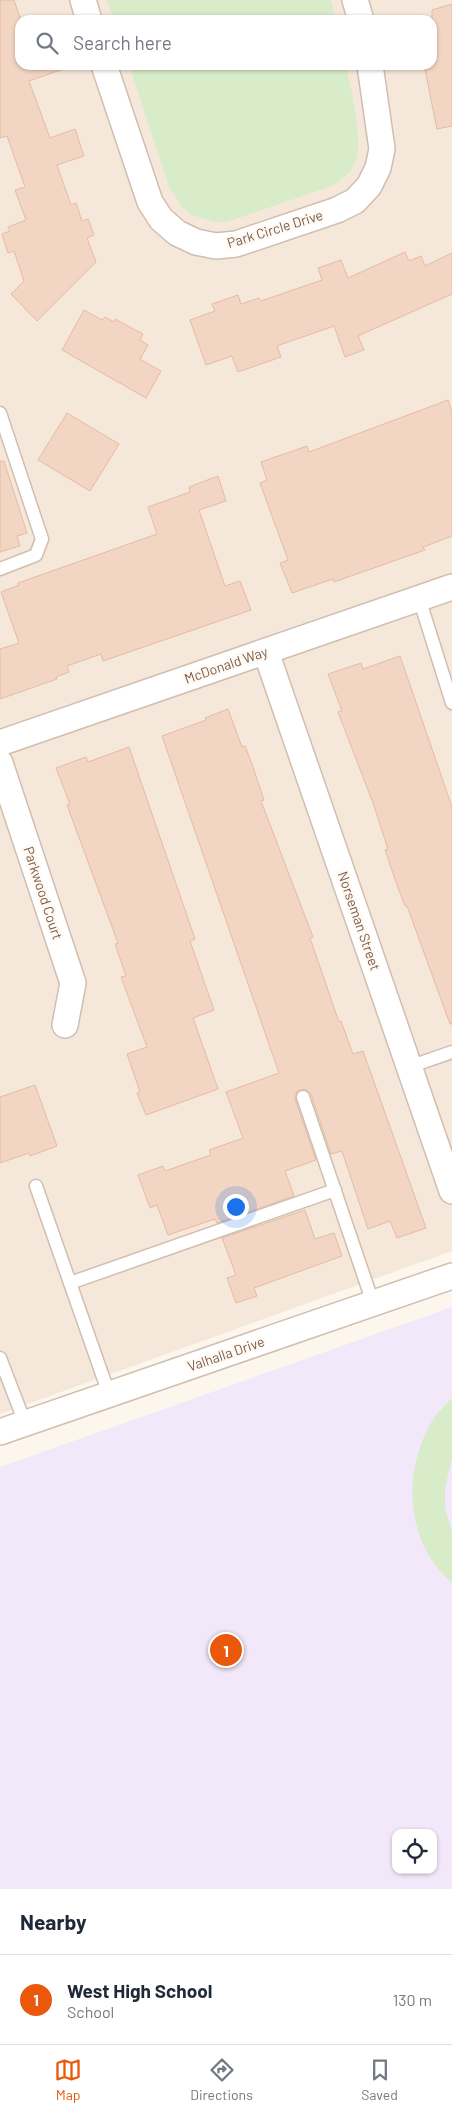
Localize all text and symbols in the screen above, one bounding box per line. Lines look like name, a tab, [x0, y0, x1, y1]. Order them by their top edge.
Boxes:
search box	[15, 15, 437, 70]
icon: search	[33, 29, 61, 57]
text: Search here	[73, 31, 172, 54]
street label: Park Circle Drive	[225, 206, 325, 251]
street label: McDonald Way	[182, 642, 270, 687]
street label: Parkwood Court	[20, 844, 67, 942]
street label: Norseman Street	[335, 869, 384, 973]
your location	[223, 1194, 249, 1220]
street label: Valhalla Drive	[185, 1332, 267, 1375]
pin: 1	[210, 1631, 242, 1669]
map controls	[392, 1829, 437, 1874]
button: locate	[392, 1829, 437, 1874]
text: Nearby	[20, 1909, 86, 1934]
text: West High School	[67, 1979, 212, 2002]
text: 1	[33, 1990, 39, 2009]
text: 130 m	[393, 1990, 432, 2009]
text: School	[67, 2002, 114, 2021]
tab: Map	[54, 2056, 82, 2103]
tab: Directions	[190, 2056, 253, 2103]
tab: Saved	[361, 2056, 398, 2103]

